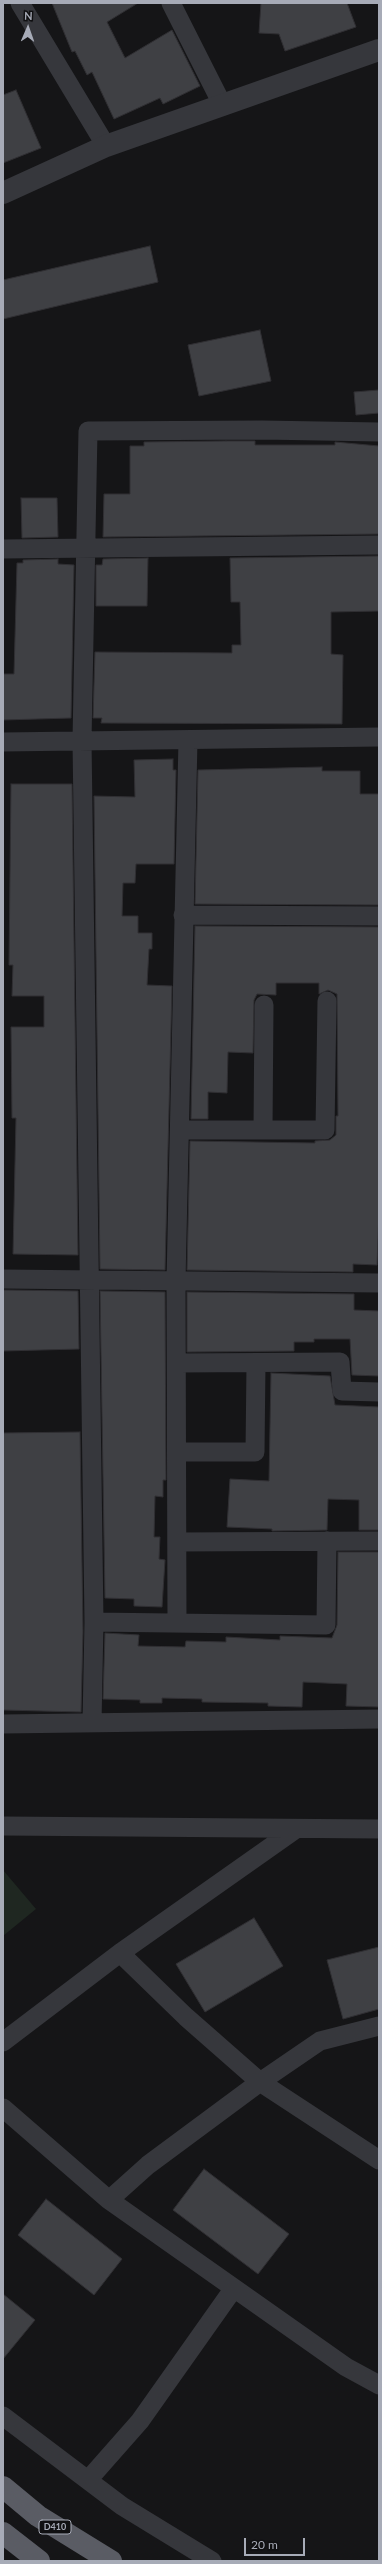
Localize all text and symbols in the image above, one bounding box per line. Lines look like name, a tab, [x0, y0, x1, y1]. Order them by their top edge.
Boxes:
north arrow	[8, 8, 48, 48]
text: N	[24, 9, 33, 22]
road number: D410	[39, 2520, 71, 2534]
scale bar	[246, 2530, 307, 2556]
text: 20 m	[251, 2537, 278, 2552]

